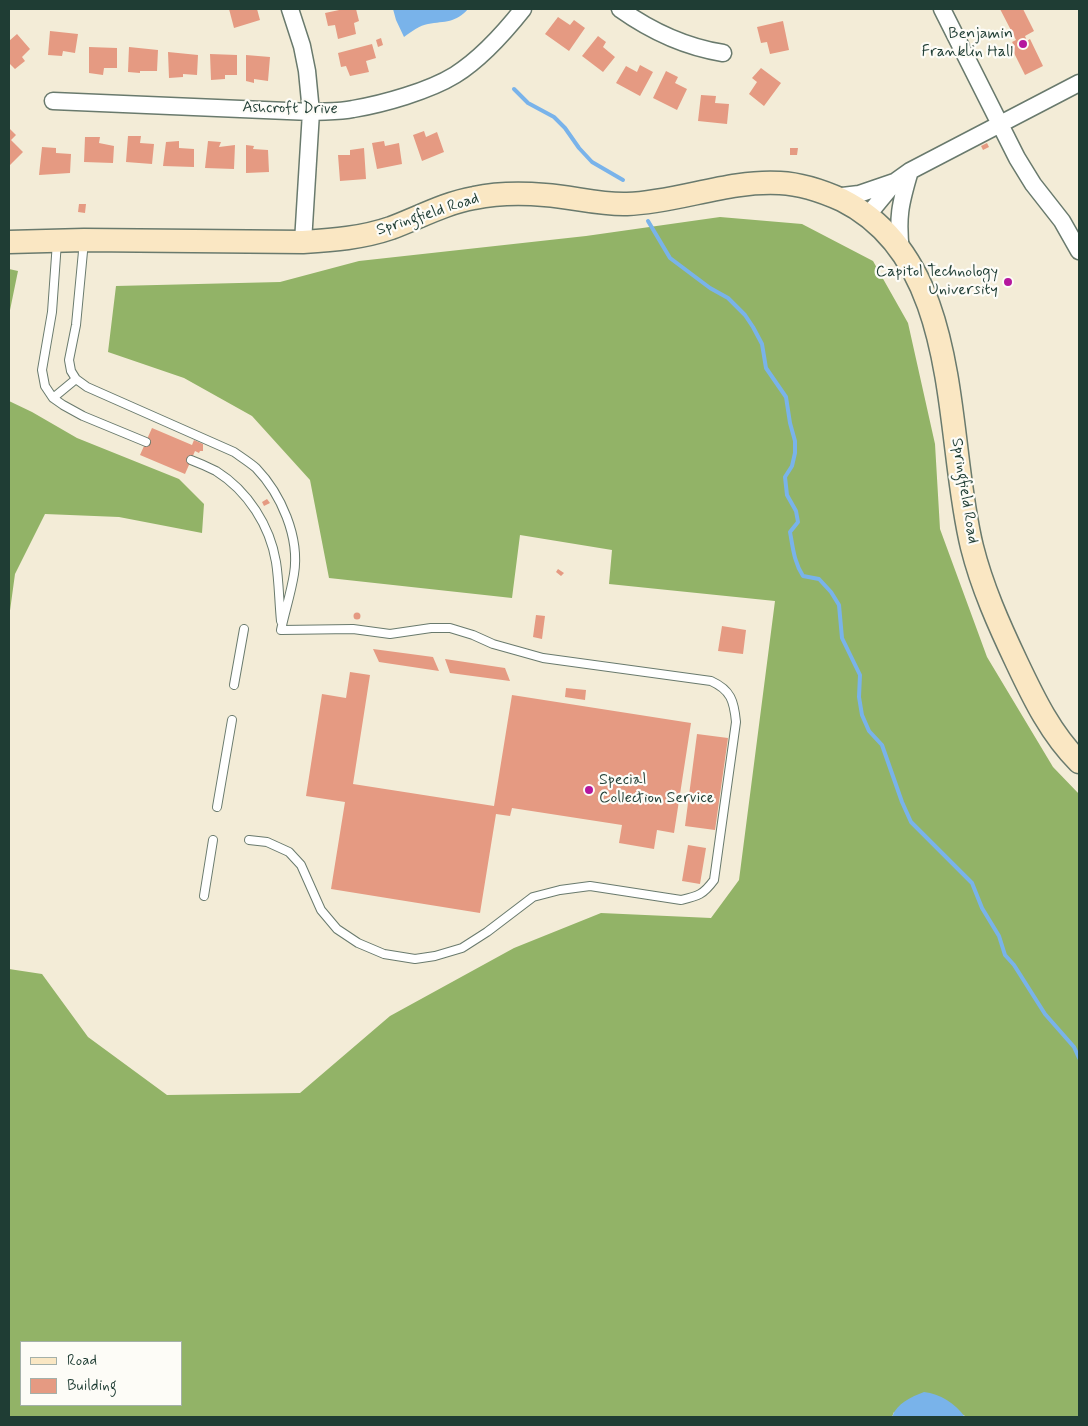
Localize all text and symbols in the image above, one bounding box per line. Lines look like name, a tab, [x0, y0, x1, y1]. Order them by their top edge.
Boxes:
place label: Benjamin Franklin Hall	[922, 25, 1013, 63]
marker: Benjamin Franklin Hall	[1017, 38, 1029, 50]
street label: Ashcroft Drive	[242, 99, 338, 119]
street label: Springfield Road	[374, 189, 482, 241]
place label: Capitol Technology University	[876, 263, 998, 301]
marker: Capitol Technology University	[1002, 276, 1014, 288]
street label: Springfield Road	[946, 437, 982, 545]
place label: Special Collection Service	[599, 771, 714, 809]
marker: Special Collection Service	[583, 784, 595, 796]
legend	[20, 1341, 182, 1406]
text: Road	[67, 1351, 97, 1371]
text: Building	[67, 1376, 117, 1396]

